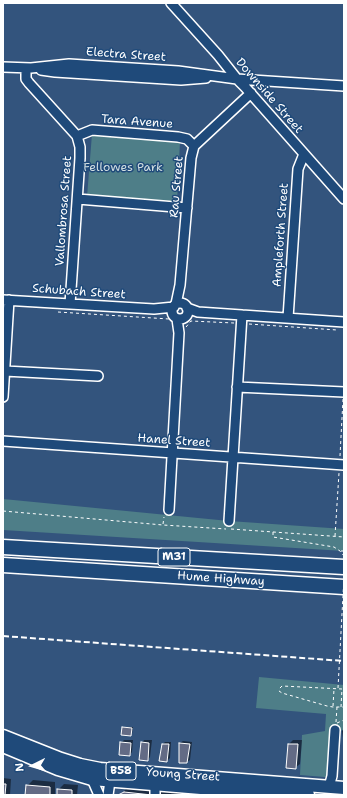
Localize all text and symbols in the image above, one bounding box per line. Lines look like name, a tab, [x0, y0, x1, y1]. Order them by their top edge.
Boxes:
street label: Electra Street	[86, 45, 166, 65]
street label: Downside Street	[232, 55, 306, 137]
street label: Tara Avenue	[101, 112, 173, 132]
street label: Vallombrosa Street	[53, 155, 75, 267]
street label: Rau Street	[167, 156, 187, 218]
park label: Fellowes Park	[83, 161, 163, 175]
street label: Ampleforth Street	[270, 183, 292, 287]
street label: Schubach Street	[32, 282, 126, 302]
street label: Hanel Street	[137, 431, 211, 451]
road number: M31	[158, 548, 190, 566]
street label: Hume Highway	[177, 569, 265, 589]
north arrow	[12, 746, 52, 786]
text: N	[12, 762, 27, 772]
road number: B58	[106, 762, 136, 780]
street label: Young Street	[146, 765, 220, 785]

